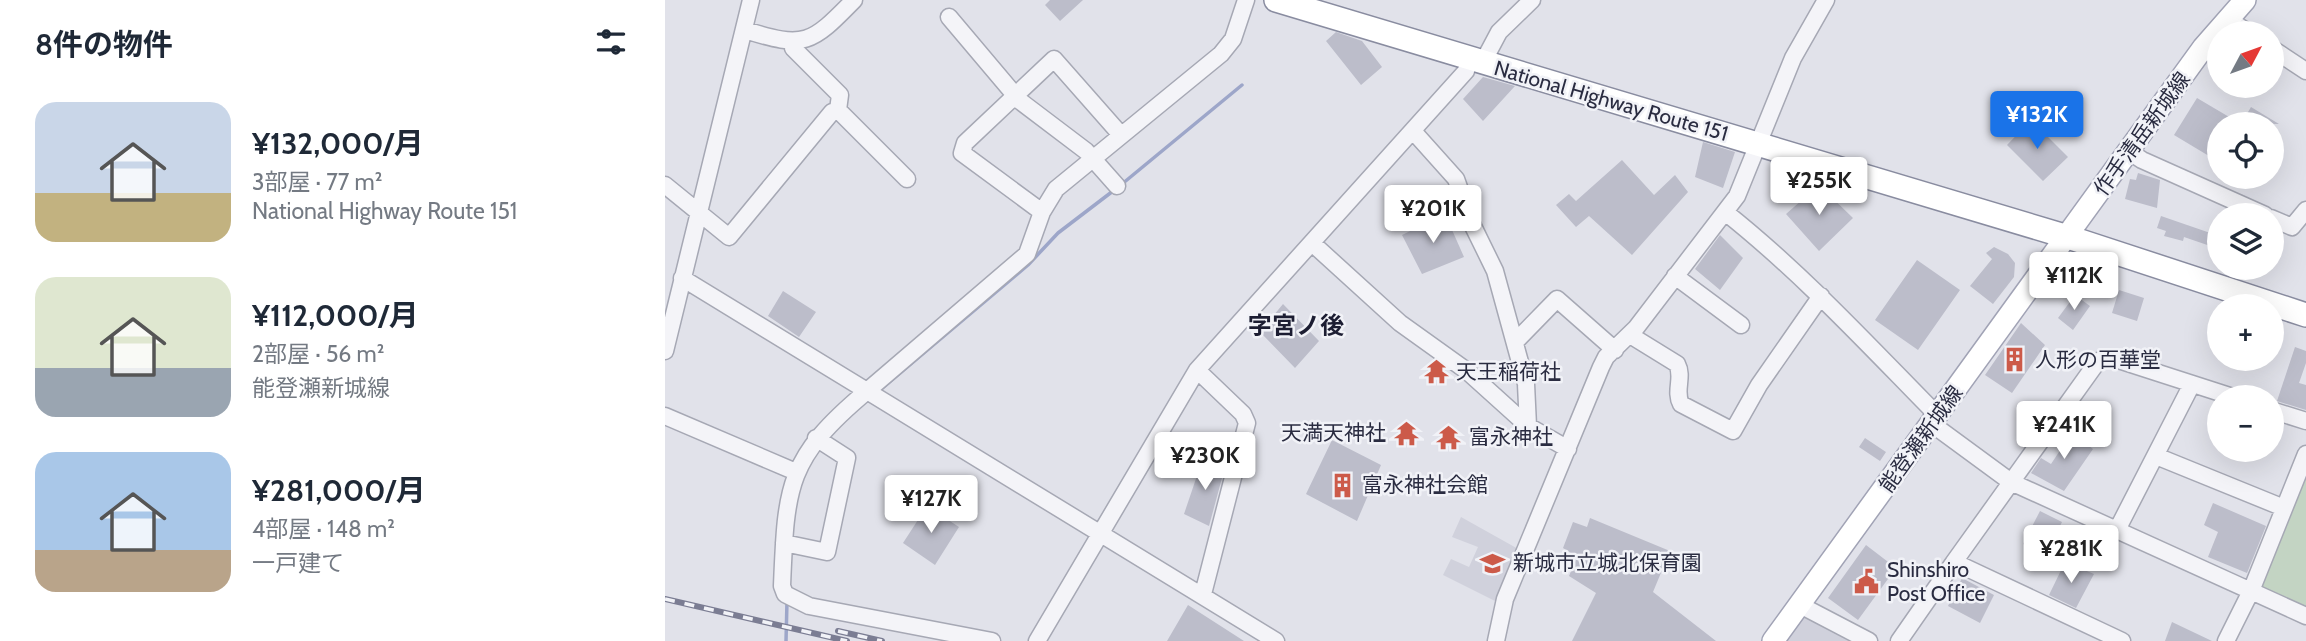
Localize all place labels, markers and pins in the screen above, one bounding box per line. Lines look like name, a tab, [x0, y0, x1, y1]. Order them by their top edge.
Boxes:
pin: ¥132K	[1988, 92, 2086, 151]
pin: ¥255K	[1770, 158, 1868, 217]
pin: ¥201K	[1384, 186, 1482, 245]
pin: ¥112K	[2025, 252, 2123, 312]
building icon: 人形の百華堂	[2001, 346, 2029, 374]
place label: 人形の百華堂	[2035, 347, 2161, 372]
temple icon: 天王稲荷社	[1422, 358, 1450, 386]
place label: 天王稲荷社	[1456, 359, 1561, 384]
pin: ¥241K	[2015, 402, 2113, 461]
temple icon: 天満天神社	[1392, 419, 1420, 447]
place label: 天満天神社	[1281, 420, 1386, 445]
temple icon: 富永神社	[1435, 423, 1463, 451]
place label: 富永神社	[1469, 424, 1553, 449]
pin: ¥230K	[1156, 433, 1254, 492]
building icon: 富永神社会館	[1328, 471, 1356, 499]
place label: 富永神社会館	[1362, 472, 1488, 497]
pin: ¥127K	[882, 476, 980, 535]
pin: ¥281K	[2022, 526, 2120, 585]
school or university icon: 新城市立城北保育園	[1479, 549, 1507, 577]
place label: 新城市立城北保育園	[1513, 550, 1702, 575]
place label: Shinshiro Post Office	[1887, 557, 1986, 606]
public building icon: Shinshiro Post Office	[1853, 568, 1881, 596]

